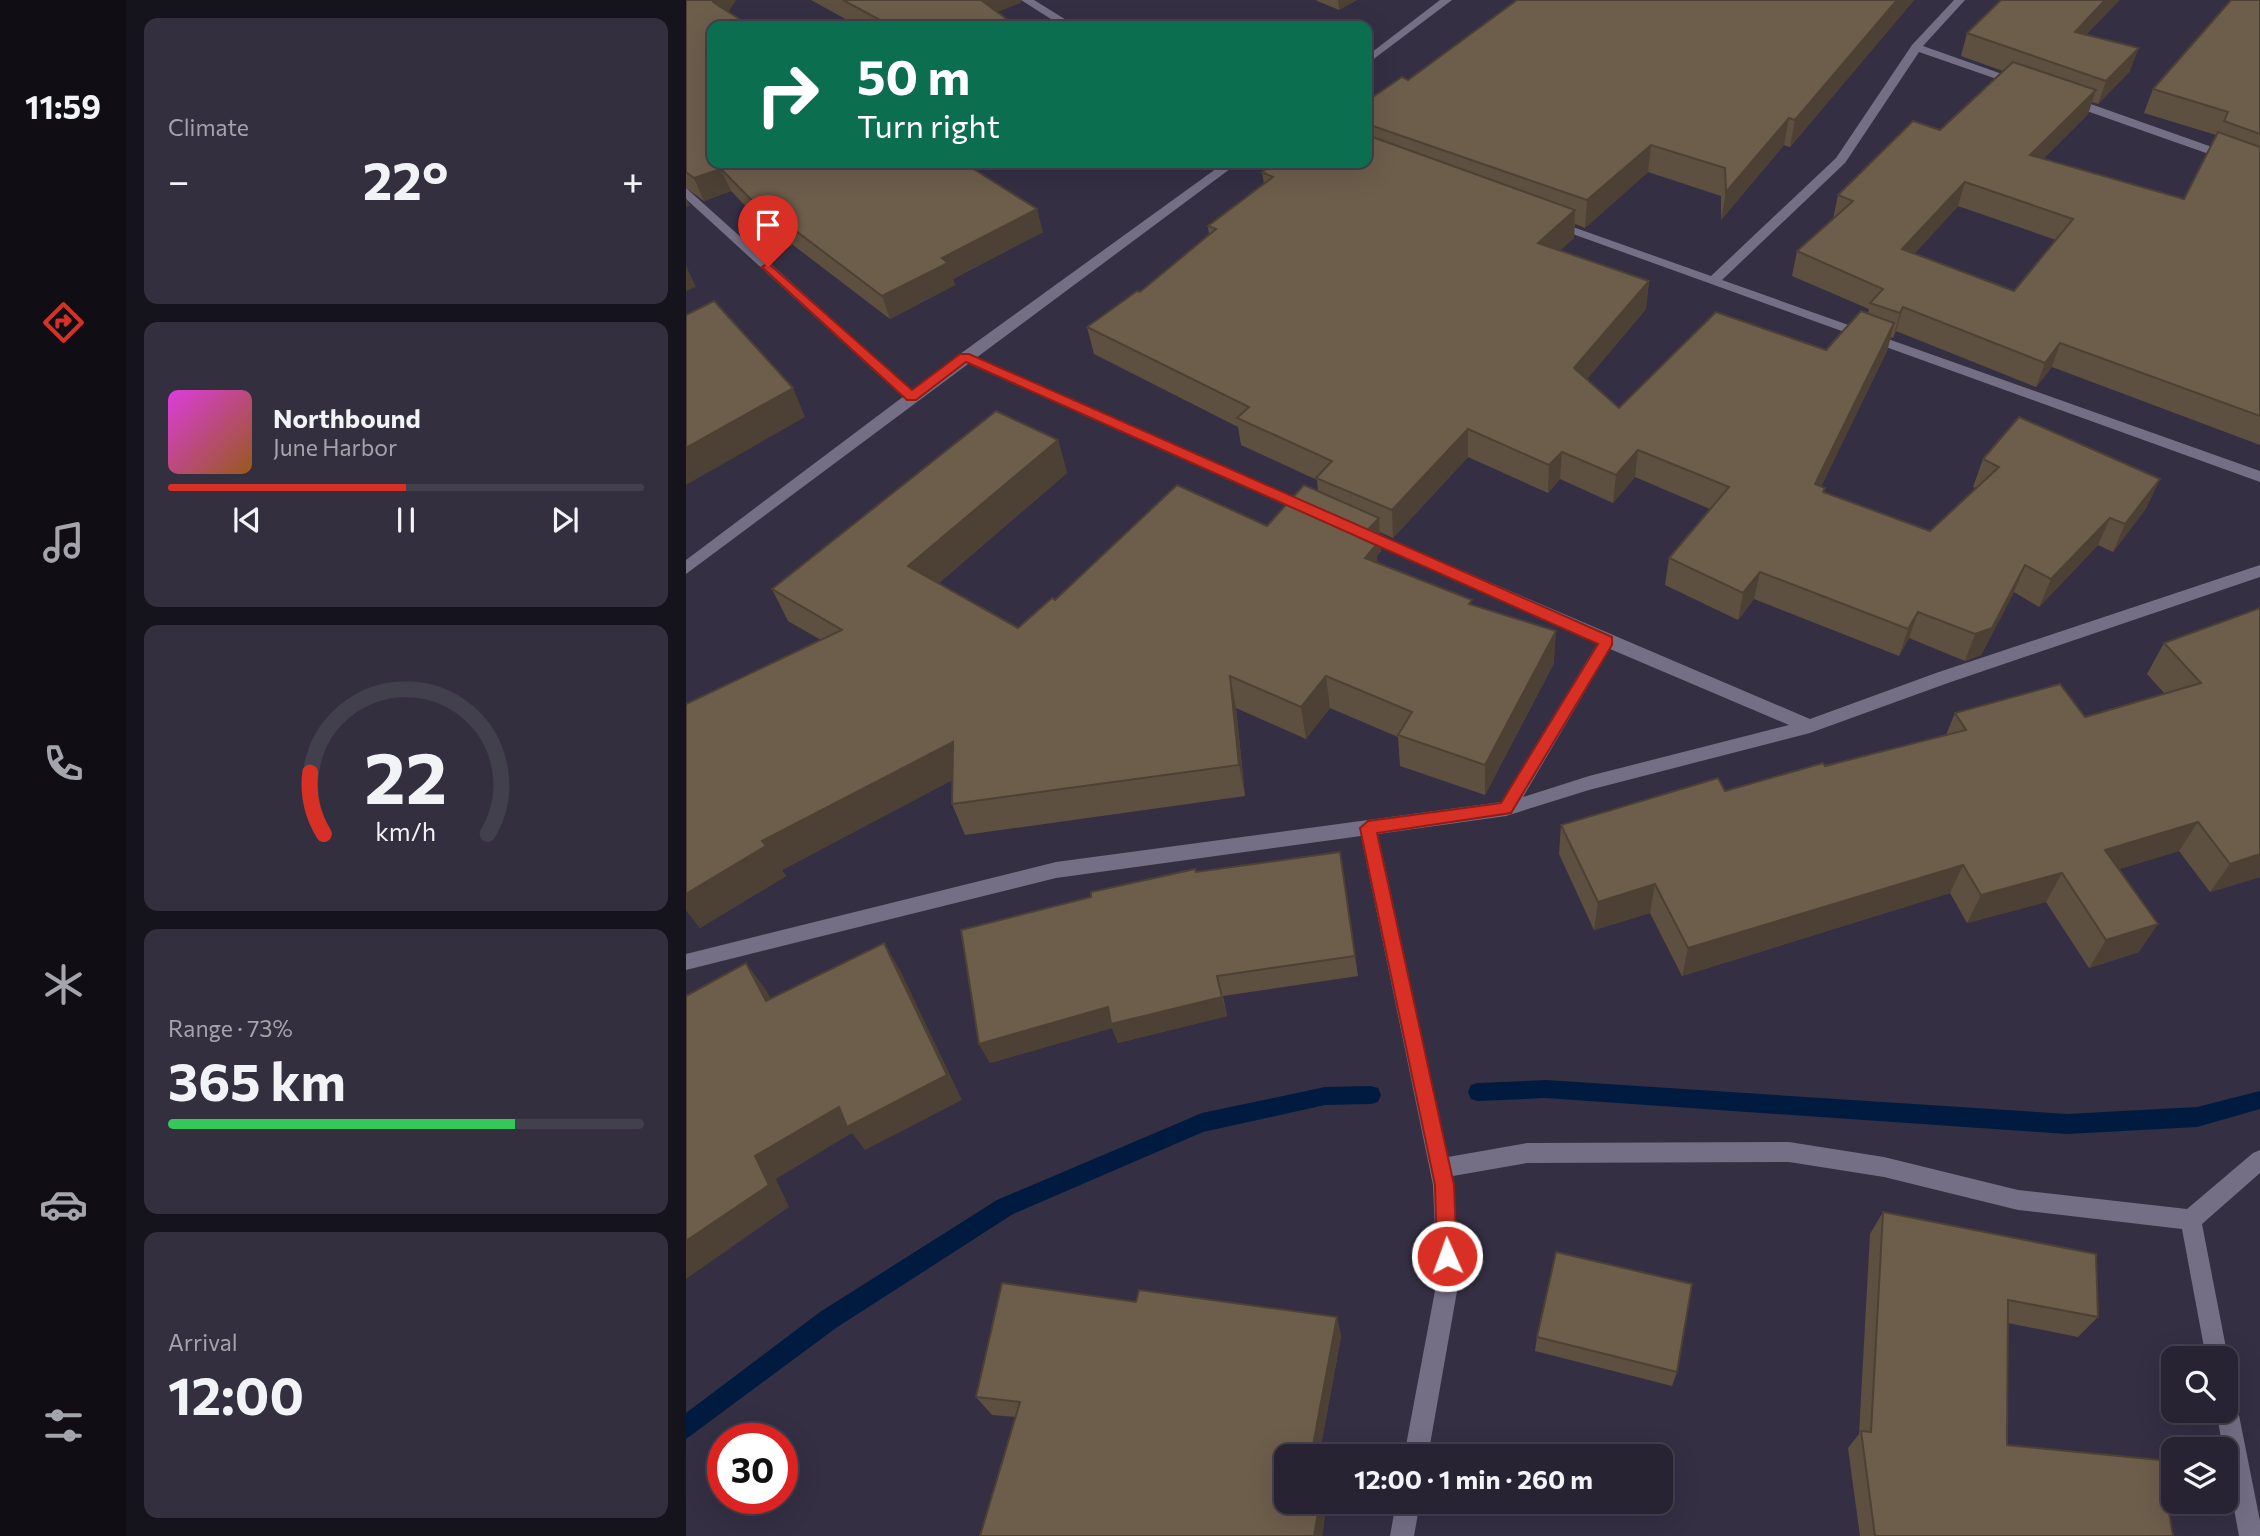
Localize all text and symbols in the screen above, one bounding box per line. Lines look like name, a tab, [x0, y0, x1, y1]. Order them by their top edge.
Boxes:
text: 50 m	[857, 45, 970, 105]
icon: right	[742, 49, 833, 140]
text: 11:59	[25, 86, 101, 126]
text: Turn right	[857, 105, 1000, 145]
text: Climate	[168, 113, 249, 141]
text: 22°	[363, 147, 448, 211]
text: −	[168, 156, 190, 203]
text: +	[622, 156, 644, 203]
pin	[738, 195, 798, 267]
icon: arrive	[749, 206, 787, 244]
icon: directions	[39, 298, 88, 347]
text: Northbound	[273, 402, 421, 433]
text: June Harbor	[273, 433, 397, 461]
icon: previous	[228, 501, 266, 539]
icon: pause	[387, 501, 425, 539]
icon: next	[546, 501, 584, 539]
icon: music	[39, 518, 88, 567]
text: 22	[365, 730, 447, 819]
icon: phone	[39, 739, 88, 788]
text: km/h	[376, 816, 436, 846]
icon: climate	[39, 960, 88, 1009]
text: Range · 73%	[168, 1014, 293, 1042]
text: 365 km	[168, 1048, 346, 1112]
icon: car	[39, 1180, 88, 1229]
position arrow	[1410, 1219, 1484, 1293]
text: Arrival	[168, 1328, 238, 1356]
map controls	[2161, 1346, 2238, 1514]
button: search	[2161, 1346, 2238, 1423]
text: 12:00	[168, 1362, 304, 1426]
icon: filters	[39, 1401, 88, 1450]
speed limit sign: 30	[707, 1423, 798, 1514]
button: layers	[2161, 1437, 2238, 1514]
text: 12:00 · 1 min · 260 m	[1354, 1463, 1593, 1494]

